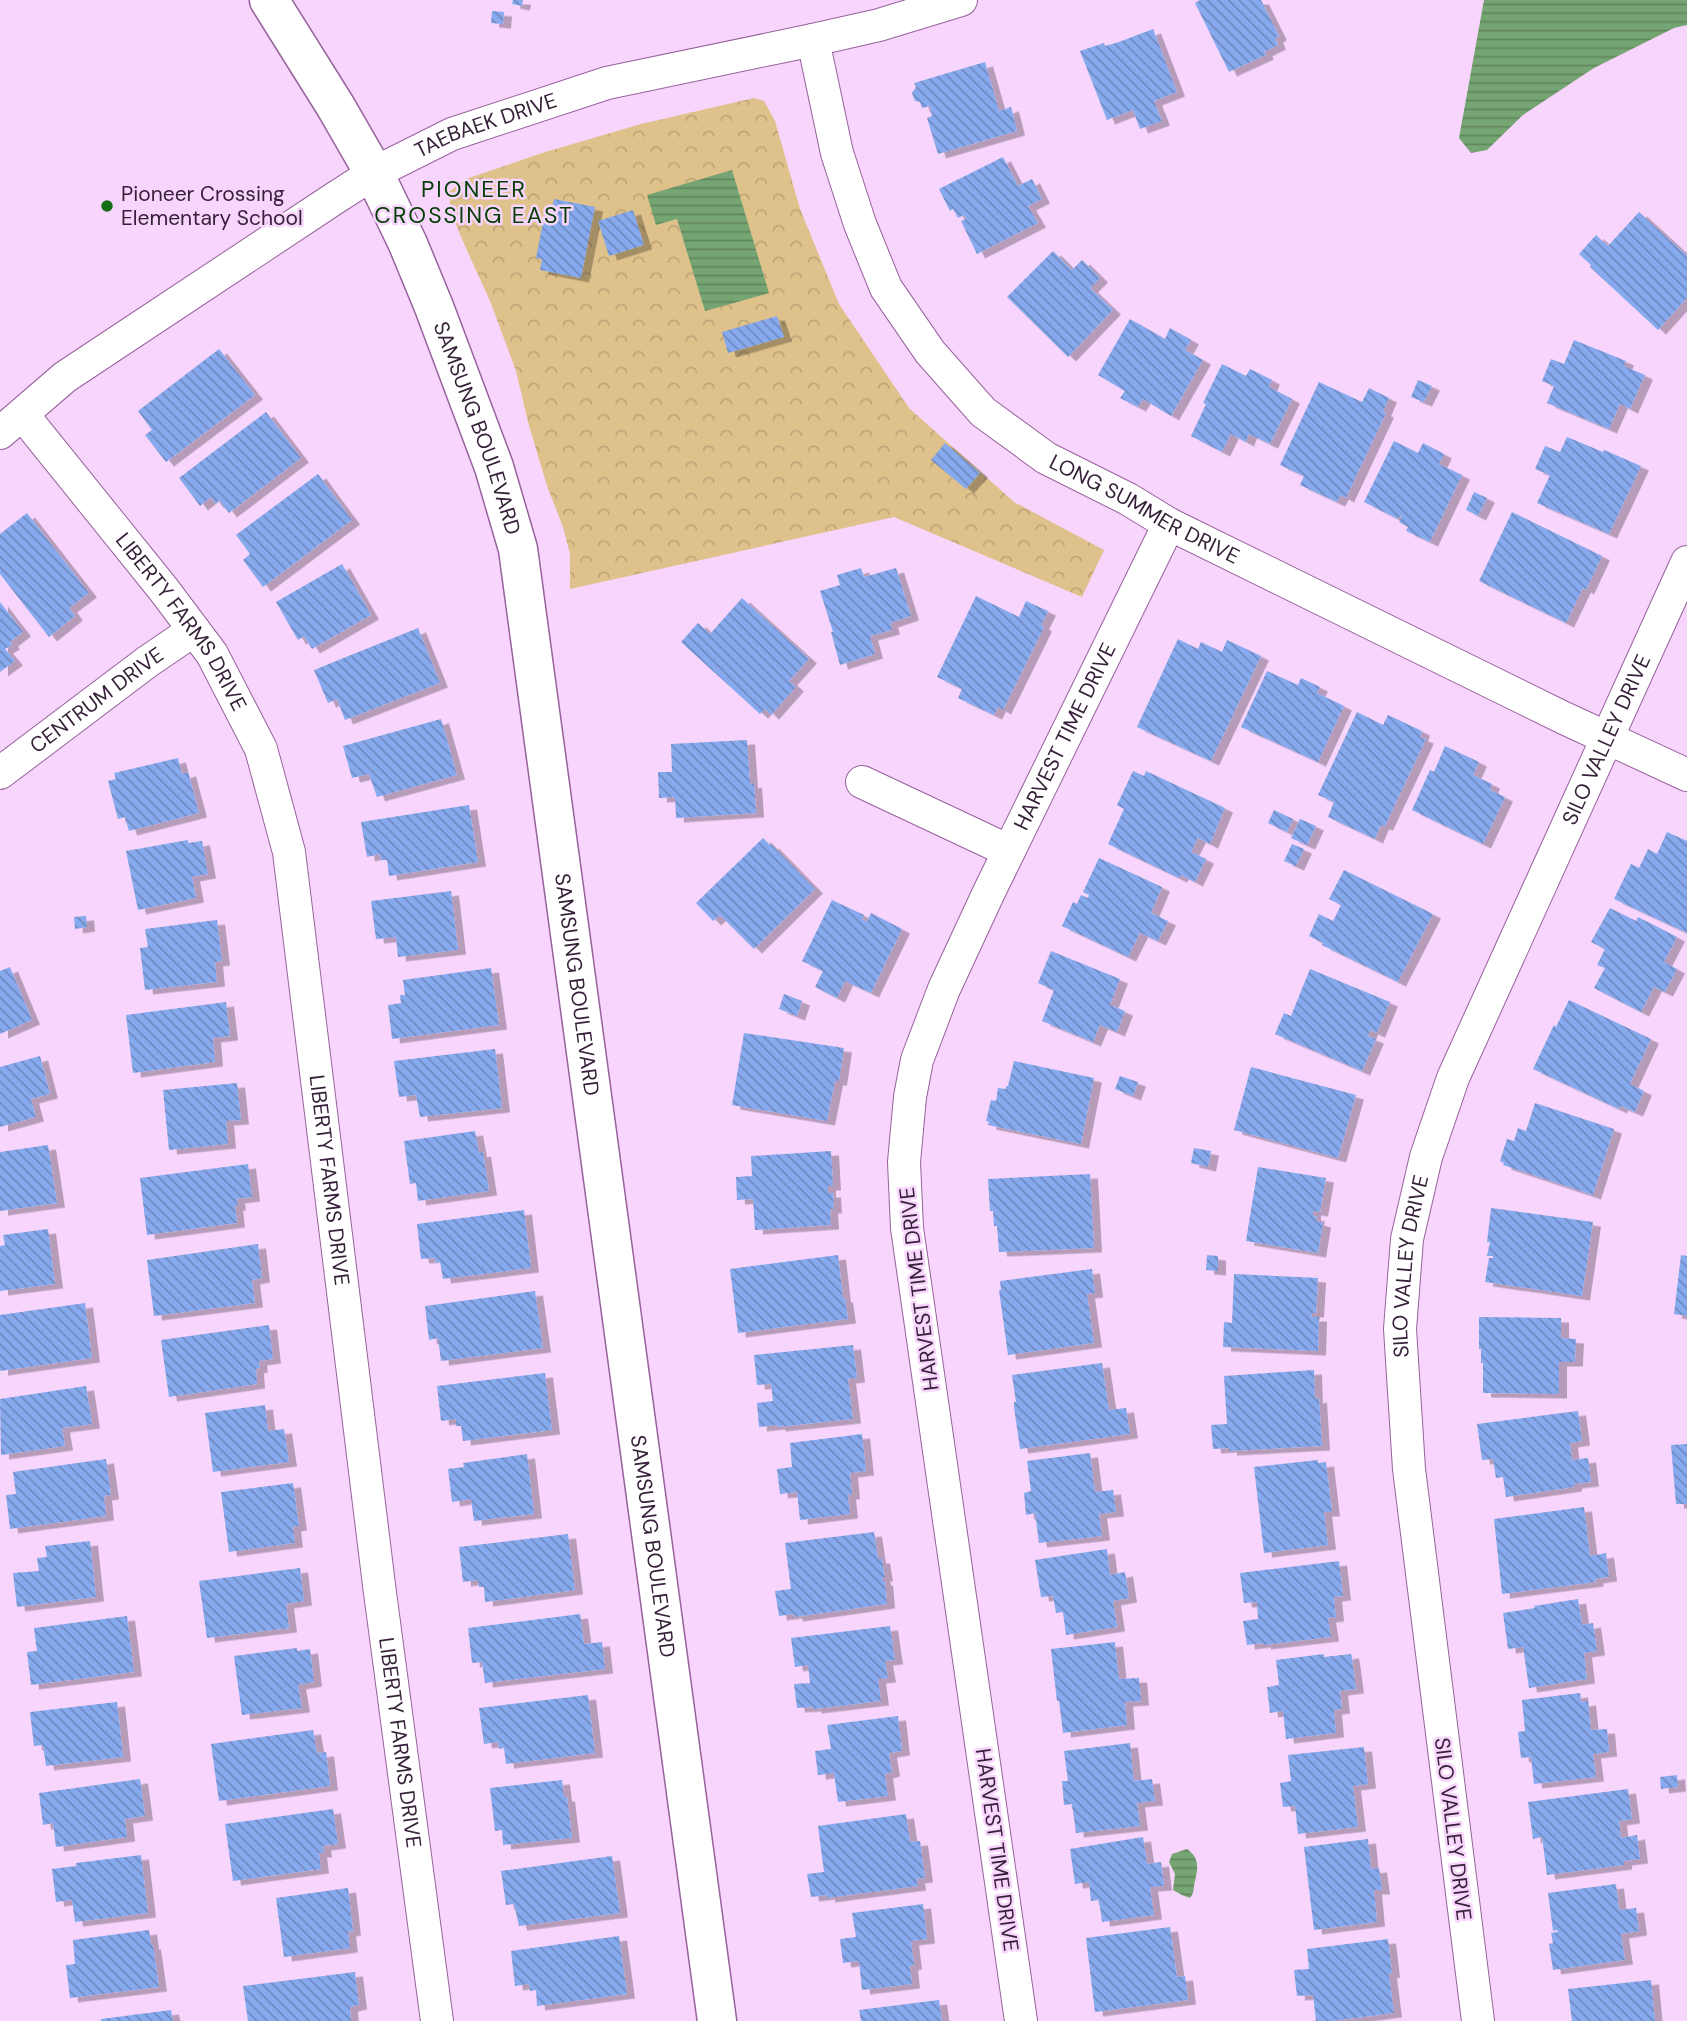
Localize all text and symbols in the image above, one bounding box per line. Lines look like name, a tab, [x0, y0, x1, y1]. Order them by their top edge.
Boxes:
street label: TAEBAEK DRIVE	[410, 86, 561, 165]
district label: PIONEER CROSSING EAST	[374, 174, 574, 230]
place label: Pioneer Crossing Elementary School	[121, 180, 303, 232]
marker: Pioneer Crossing Elementary School	[99, 198, 115, 214]
street label: SAMSUNG BOULEVARD	[427, 318, 527, 538]
street label: LONG SUMMER DRIVE	[1045, 448, 1244, 570]
street label: LIBERTY FARMS DRIVE	[109, 527, 253, 716]
street label: HARVEST TIME DRIVE	[1007, 638, 1123, 835]
street label: CENTRUM DRIVE	[24, 641, 169, 760]
street label: SILO VALLEY DRIVE	[1556, 650, 1657, 829]
street label: SAMSUNG BOULEVARD	[548, 871, 606, 1097]
street label: LIBERTY FARMS DRIVE	[302, 1073, 356, 1287]
street label: SILO VALLEY DRIVE	[1386, 1172, 1435, 1359]
street label: HARVEST TIME DRIVE	[893, 1186, 945, 1392]
street label: SAMSUNG BOULEVARD	[624, 1433, 682, 1659]
street label: LIBERTY FARMS DRIVE	[372, 1636, 428, 1850]
street label: SILO VALLEY DRIVE	[1428, 1736, 1478, 1922]
street label: HARVEST TIME DRIVE	[969, 1747, 1025, 1953]

